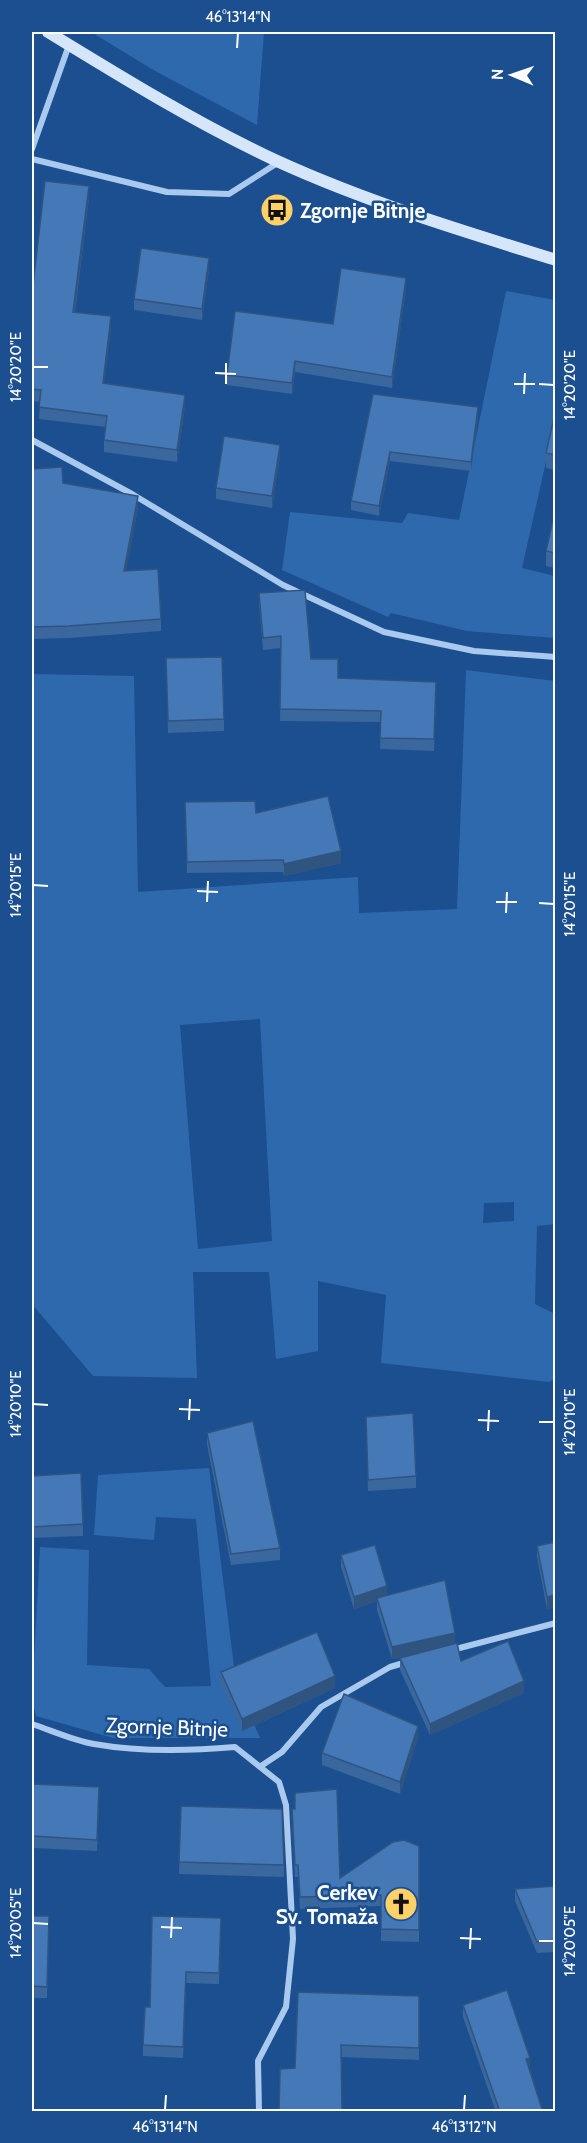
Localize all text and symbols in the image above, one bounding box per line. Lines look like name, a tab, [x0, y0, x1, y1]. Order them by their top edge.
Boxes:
text: 46°13'14"N	[205, 8, 271, 26]
north arrow	[482, 45, 542, 105]
text: N	[488, 69, 507, 80]
bus stop icon: Zgornje Bitnje	[259, 192, 295, 228]
place label: Zgornje Bitnje	[300, 198, 425, 223]
text: 14°20'20"E	[7, 332, 25, 402]
text: 14°20'20"E	[561, 350, 579, 420]
text: 14°20'15"E	[7, 853, 25, 917]
text: 14°20'15"E	[561, 872, 579, 936]
text: 14°20'10"E	[7, 1370, 25, 1438]
text: 14°20'10"E	[561, 1388, 579, 1456]
street label: Zgornje Bitnje	[105, 1712, 229, 1743]
place label: Cerkev Sv. Tomaža	[276, 1880, 379, 1929]
church icon: Cerkev Sv. Tomaža	[383, 1886, 419, 1922]
text: 14°20'05"E	[7, 1888, 25, 1958]
text: 14°20'05"E	[561, 1906, 579, 1976]
text: 46°13'14"N	[132, 2118, 198, 2136]
text: 46°13'12"N	[431, 2118, 497, 2136]

